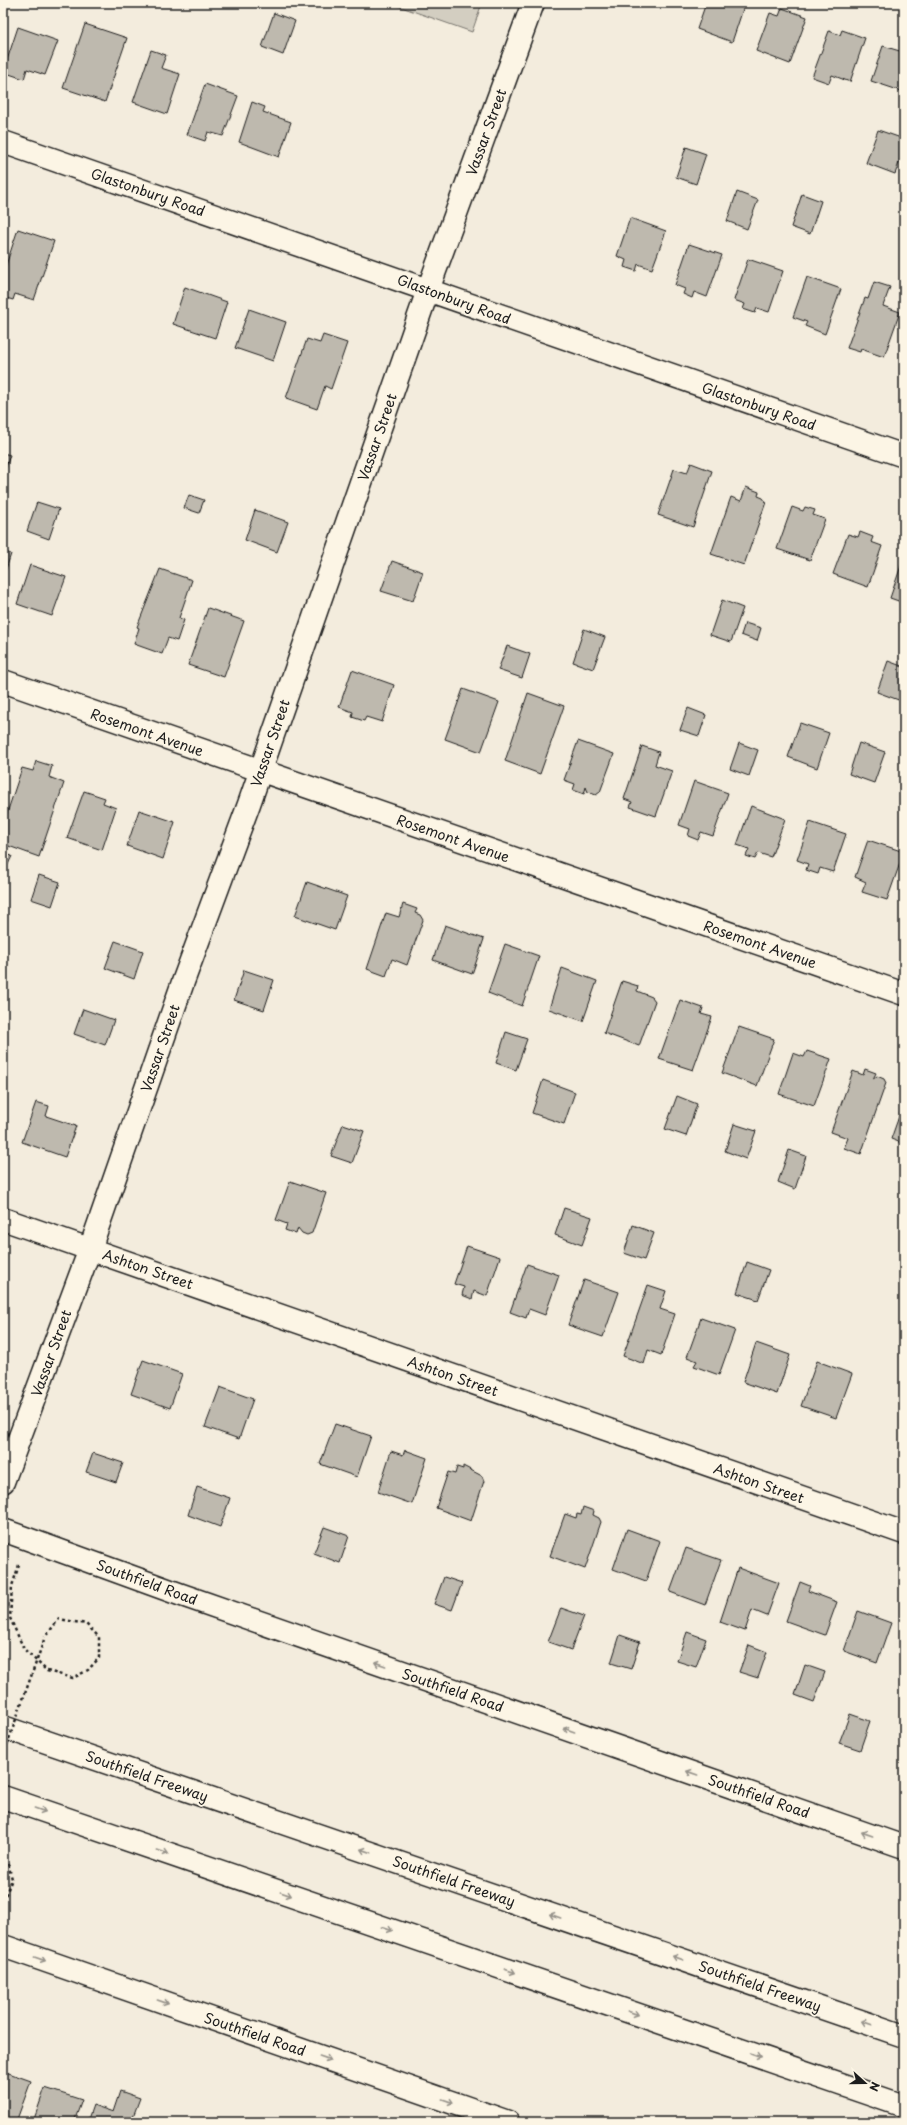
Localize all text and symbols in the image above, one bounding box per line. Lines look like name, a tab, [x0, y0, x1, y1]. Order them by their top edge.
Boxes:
street label: Vassar Street	[461, 85, 512, 178]
street label: Glastonbury Road	[88, 163, 208, 221]
street label: Glastonbury Road	[394, 269, 514, 329]
street label: Glastonbury Road	[699, 377, 819, 435]
street label: Vassar Street	[352, 390, 402, 484]
street label: Vassar Street	[245, 696, 295, 790]
street label: Rosemont Avenue	[88, 703, 207, 761]
street label: Rosemont Avenue	[394, 809, 513, 867]
street label: Rosemont Avenue	[701, 915, 820, 973]
street label: Vassar Street	[135, 1001, 185, 1095]
street label: Ashton Street	[100, 1244, 196, 1294]
street label: Vassar Street	[26, 1306, 77, 1399]
street label: Ashton Street	[405, 1351, 501, 1401]
street label: Ashton Street	[711, 1458, 807, 1508]
street label: Southfield Road	[94, 1554, 200, 1610]
one-way arrow	[374, 1660, 387, 1667]
street label: Southfield Road	[399, 1663, 507, 1717]
one-way arrow	[562, 1726, 575, 1733]
street label: Southfield Freeway	[83, 1745, 211, 1807]
one-way arrow	[686, 1768, 698, 1776]
street label: Southfield Road	[705, 1769, 813, 1823]
one-way arrow	[33, 1807, 46, 1814]
one-way arrow	[861, 1830, 874, 1837]
one-way arrow	[359, 1847, 372, 1854]
one-way arrow	[156, 1849, 169, 1856]
street label: Southfield Freeway	[390, 1850, 518, 1912]
one-way arrow	[279, 1891, 292, 1898]
one-way arrow	[549, 1912, 562, 1919]
one-way arrow	[381, 1925, 393, 1933]
one-way arrow	[672, 1954, 685, 1961]
street label: Southfield Freeway	[696, 1955, 824, 2017]
one-way arrow	[33, 1956, 46, 1963]
one-way arrow	[503, 1968, 516, 1975]
one-way arrow	[156, 1999, 169, 2006]
street label: Southfield Road	[201, 2007, 309, 2061]
one-way arrow	[626, 2010, 639, 2017]
one-way arrow	[861, 2019, 874, 2026]
one-way arrow	[749, 2052, 762, 2059]
one-way arrow	[319, 2055, 331, 2063]
north arrow	[845, 2063, 885, 2103]
text: N	[865, 2080, 884, 2094]
one-way arrow	[441, 2098, 454, 2105]

